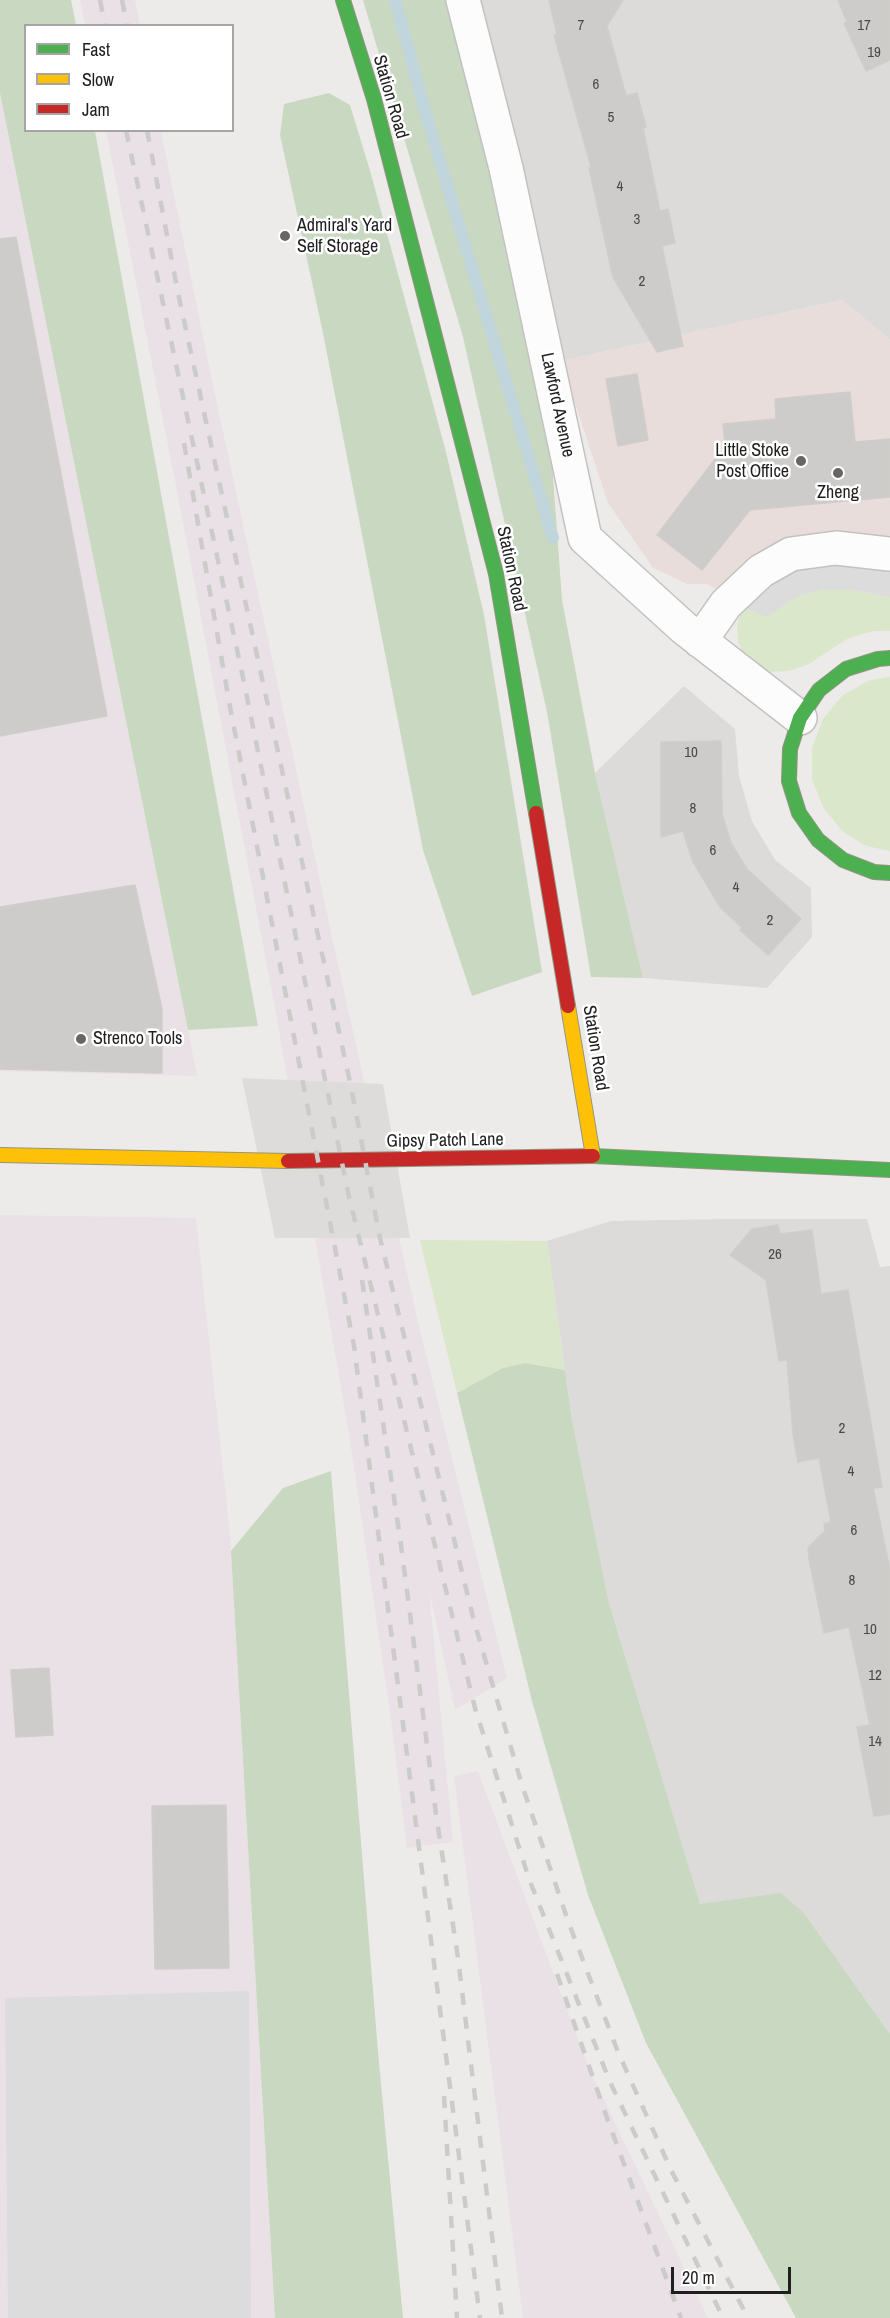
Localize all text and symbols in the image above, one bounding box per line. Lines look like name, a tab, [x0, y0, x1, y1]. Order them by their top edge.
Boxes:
house number: 7	[578, 17, 584, 35]
house number: 17	[857, 17, 871, 35]
legend	[24, 24, 234, 132]
text: Fast	[82, 37, 110, 62]
house number: 19	[867, 44, 881, 62]
street label: Station Road	[368, 53, 412, 141]
text: Slow	[82, 67, 114, 92]
house number: 6	[593, 76, 599, 94]
text: Jam	[82, 97, 110, 122]
house number: 5	[608, 109, 614, 127]
house number: 4	[617, 178, 623, 196]
house number: 3	[634, 211, 640, 229]
place label: Admiral's Yard Self Storage	[297, 215, 392, 258]
marker: Admiral's Yard Self Storage	[278, 229, 292, 243]
house number: 2	[639, 273, 645, 291]
street label: Lawford Avenue	[535, 351, 579, 459]
place label: Little Stoke Post Office	[715, 440, 789, 482]
marker: Little Stoke Post Office	[794, 454, 808, 468]
marker: Zheng	[831, 466, 845, 480]
place label: Zheng	[817, 482, 859, 504]
street label: Station Road	[491, 525, 531, 613]
house number: 10	[684, 744, 698, 762]
house number: 8	[690, 800, 696, 818]
house number: 6	[710, 842, 716, 860]
house number: 4	[733, 879, 739, 897]
house number: 2	[767, 912, 773, 930]
street label: Station Road	[578, 1004, 612, 1092]
place label: Strenco Tools	[93, 1028, 182, 1050]
marker: Strenco Tools	[74, 1032, 88, 1046]
street label: Gipsy Patch Lane	[386, 1129, 504, 1153]
house number: 26	[768, 1246, 782, 1264]
house number: 2	[839, 1420, 845, 1438]
house number: 4	[848, 1463, 854, 1481]
house number: 6	[851, 1522, 857, 1540]
house number: 8	[849, 1572, 855, 1590]
house number: 10	[863, 1621, 877, 1639]
house number: 12	[868, 1667, 882, 1685]
house number: 14	[868, 1733, 882, 1751]
scale bar	[674, 2255, 794, 2293]
text: 20 m	[682, 2265, 715, 2290]

